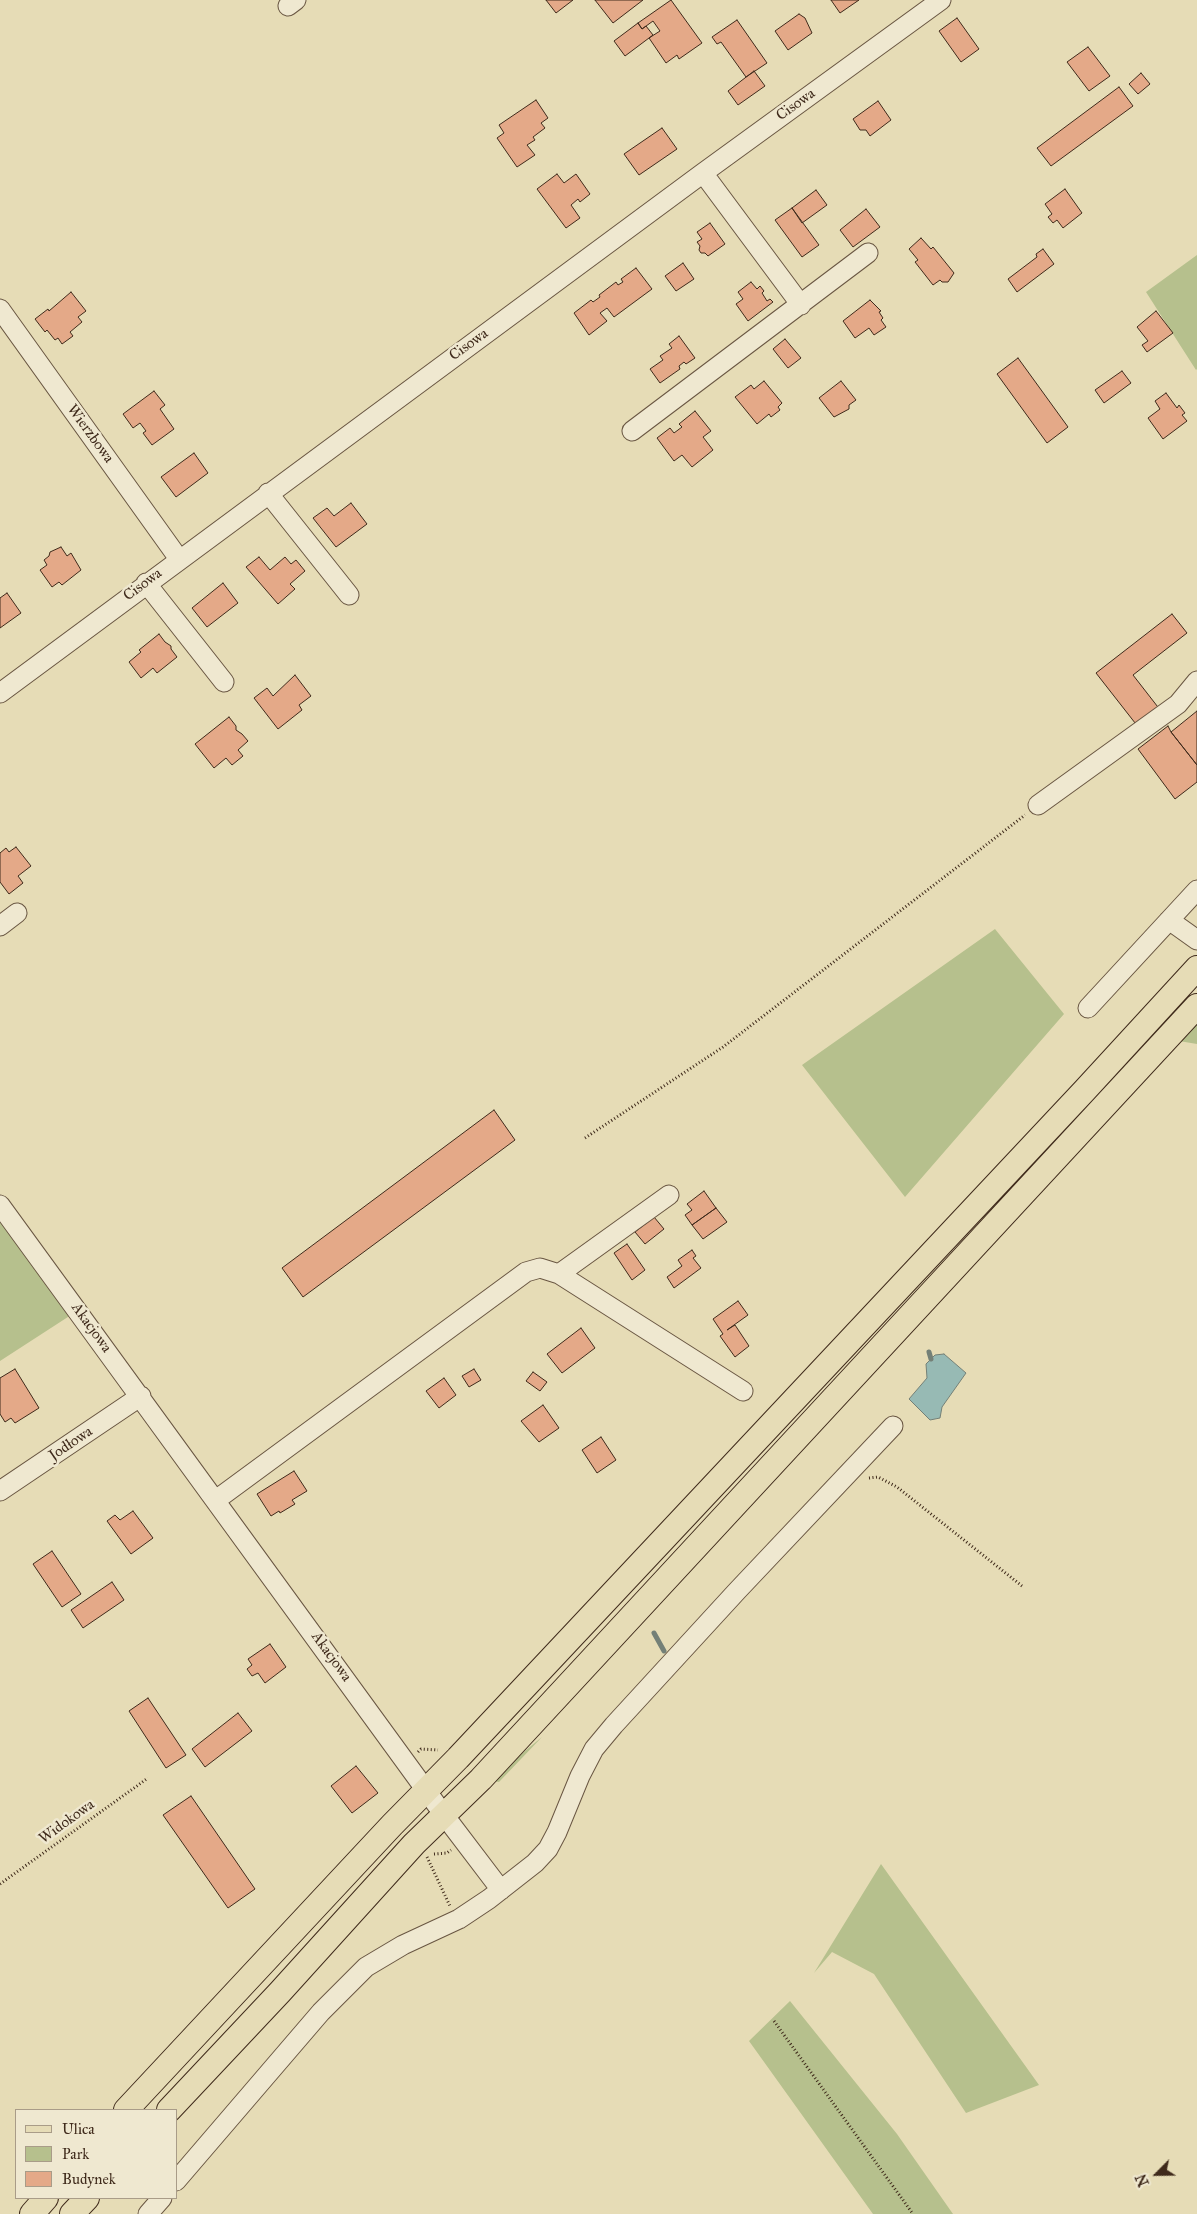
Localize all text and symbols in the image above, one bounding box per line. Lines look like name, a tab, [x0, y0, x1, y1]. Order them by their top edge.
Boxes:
street label: Cisowa	[773, 85, 819, 125]
street label: Cisowa	[446, 325, 492, 365]
street label: Wierzbowa	[63, 401, 117, 467]
street label: Cisowa	[120, 565, 166, 605]
street label: Akacjowa	[67, 1300, 115, 1356]
street label: Jodłowa	[46, 1423, 96, 1465]
street label: Akacjowa	[307, 1629, 355, 1685]
street label: Widokowa	[36, 1796, 98, 1848]
legend	[15, 2109, 178, 2199]
text: Ulica	[62, 2120, 95, 2138]
text: Park	[62, 2145, 89, 2163]
north arrow	[1132, 2149, 1182, 2199]
text: Budynek	[62, 2170, 116, 2188]
text: N	[1133, 2171, 1153, 2189]

